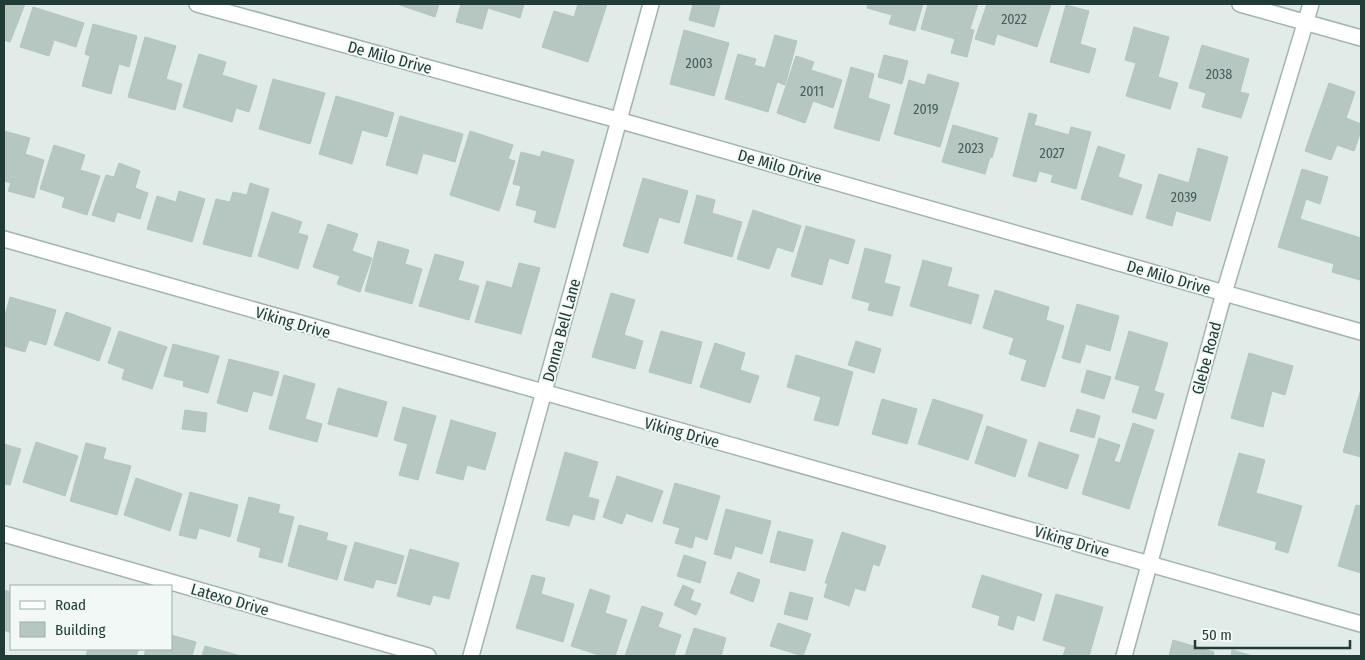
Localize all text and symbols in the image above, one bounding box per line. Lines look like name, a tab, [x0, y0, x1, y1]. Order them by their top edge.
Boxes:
house number: 2022	[1001, 11, 1027, 28]
street label: De Milo Drive	[346, 37, 434, 78]
house number: 2003	[686, 55, 712, 72]
house number: 2038	[1206, 66, 1232, 83]
house number: 2011	[800, 83, 824, 100]
house number: 2019	[913, 101, 939, 118]
house number: 2023	[958, 140, 984, 157]
street label: De Milo Drive	[736, 145, 824, 188]
house number: 2027	[1039, 145, 1065, 162]
house number: 2039	[1171, 189, 1197, 206]
street label: De Milo Drive	[1125, 256, 1213, 299]
street label: Donna Bell Lane	[539, 276, 584, 384]
street label: Viking Drive	[253, 303, 333, 342]
street label: Glebe Road	[1188, 320, 1225, 397]
street label: Viking Drive	[642, 413, 722, 452]
street label: Viking Drive	[1032, 522, 1112, 561]
street label: Latexo Drive	[189, 579, 271, 620]
legend	[10, 585, 172, 650]
text: Road	[55, 596, 86, 614]
scale bar	[1195, 618, 1350, 650]
text: Building	[55, 621, 106, 639]
text: 50 m	[1202, 626, 1232, 644]

